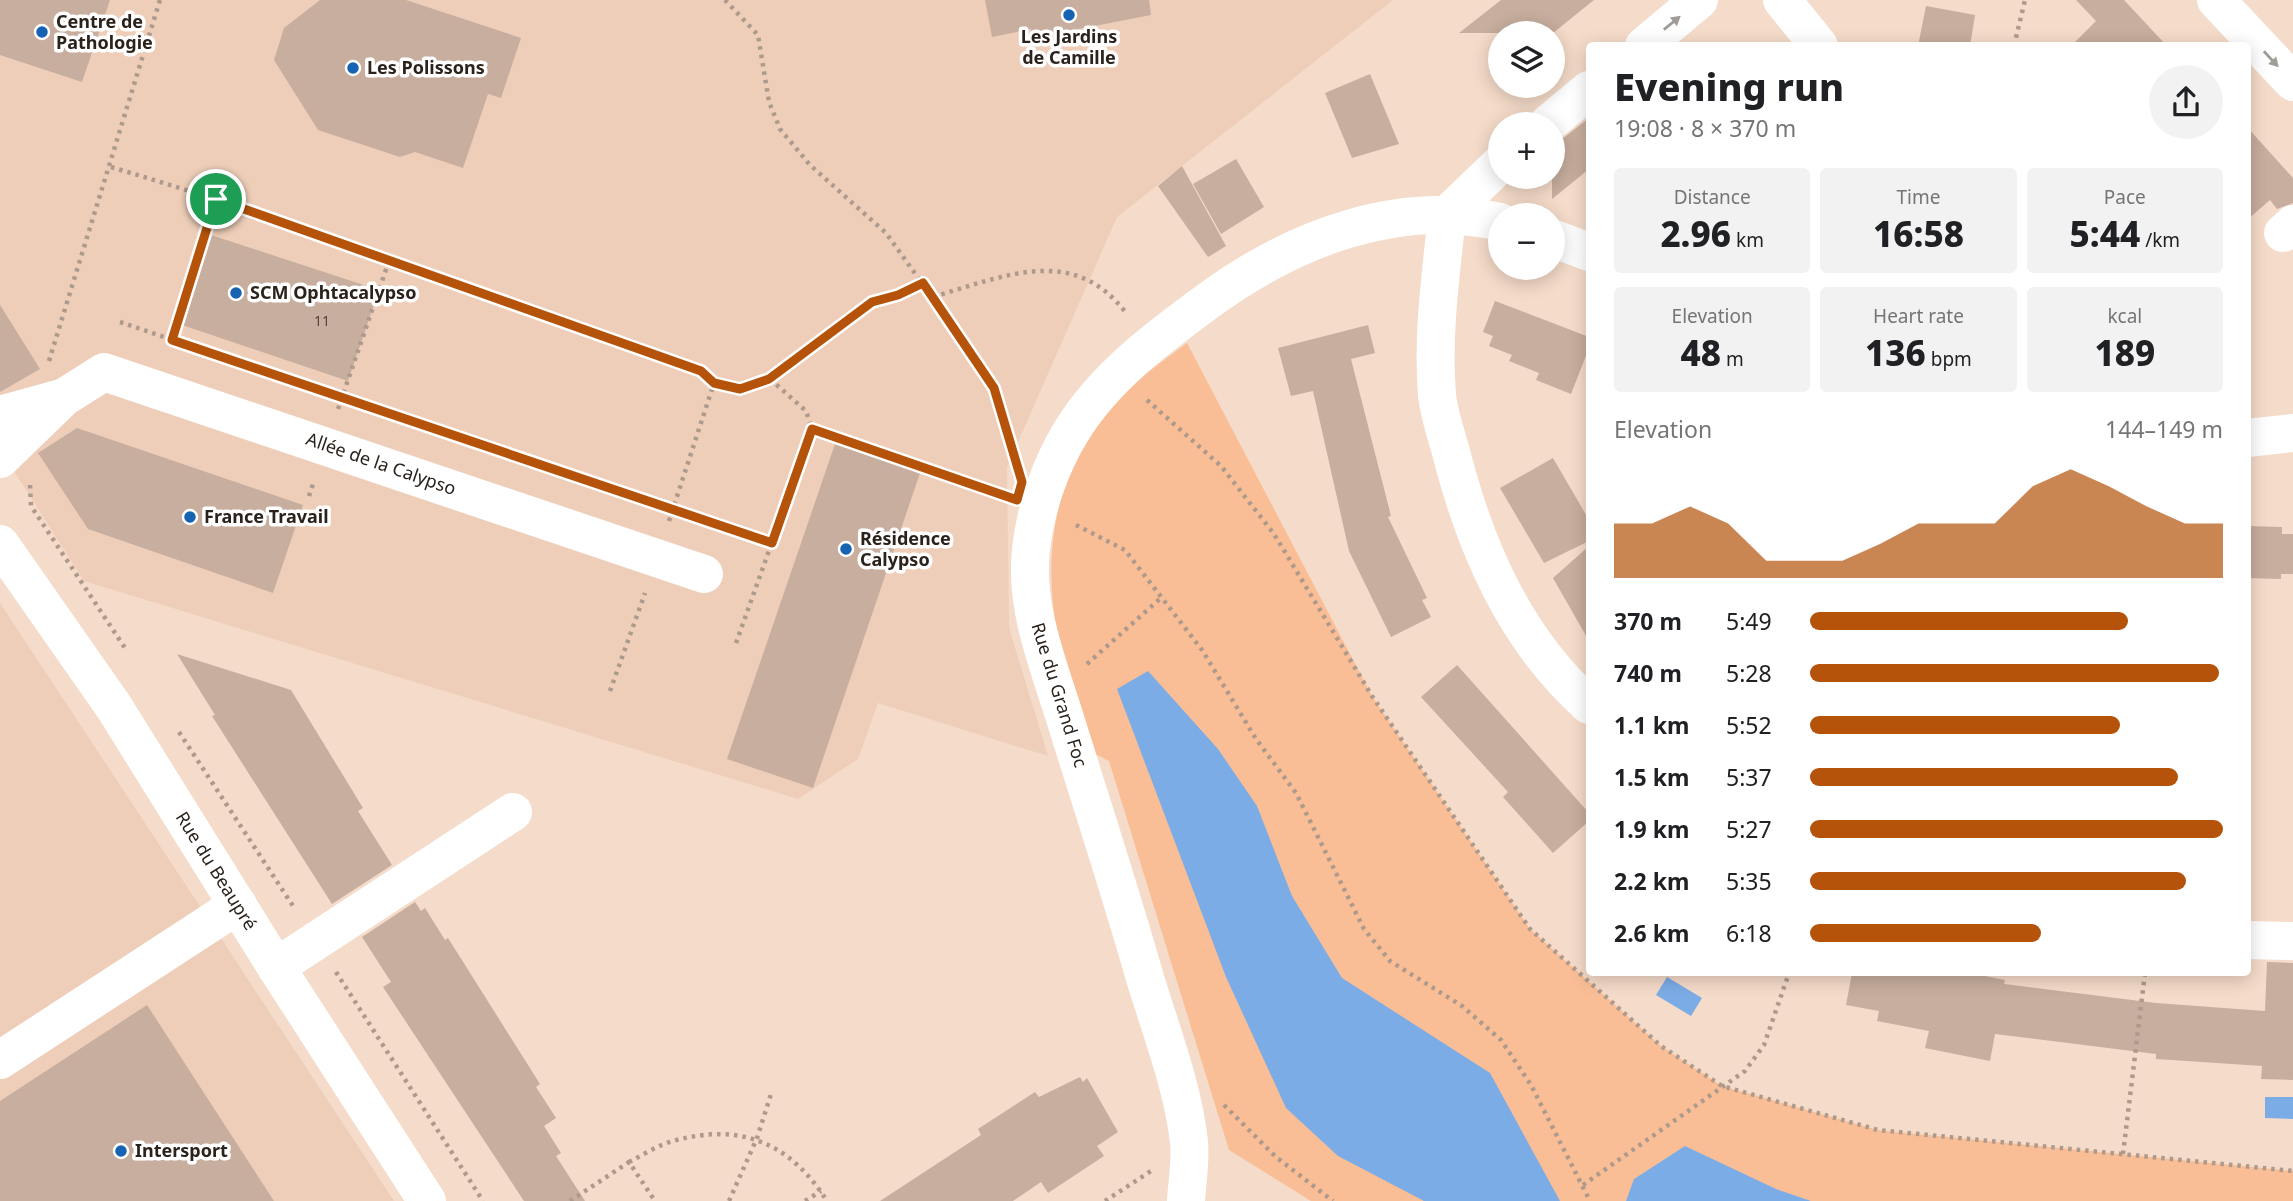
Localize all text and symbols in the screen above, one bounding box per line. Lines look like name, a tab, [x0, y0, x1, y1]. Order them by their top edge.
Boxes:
marker: Les Jardins de Camille	[1061, 7, 1077, 23]
place label: Centre de Pathologie	[56, 9, 153, 54]
one-way arrow	[1663, 16, 1680, 31]
map controls	[1488, 21, 1565, 280]
button: layers	[1488, 21, 1565, 98]
marker: Centre de Pathologie	[34, 24, 50, 40]
place label: Les Jardins de Camille	[1021, 24, 1117, 69]
one-way arrow	[2263, 50, 2279, 67]
place label: Les Polissons	[367, 55, 485, 79]
marker: Les Polissons	[345, 60, 361, 76]
text: Evening run	[1614, 60, 1844, 112]
button: share	[2149, 65, 2223, 139]
button: +	[1488, 112, 1565, 189]
text: 19:08 · 8 × 370 m	[1614, 112, 1796, 144]
pin	[186, 169, 246, 229]
icon: arrive	[197, 180, 235, 218]
text: Distance	[1674, 184, 1751, 210]
text: Time	[1897, 184, 1940, 210]
text: Pace	[2104, 184, 2146, 210]
button: −	[1488, 203, 1565, 280]
text: 2.96	[1660, 210, 1731, 257]
text: 16:58	[1873, 210, 1964, 257]
text: 5:44	[2070, 210, 2140, 257]
text: km	[1731, 227, 1764, 253]
text: /km	[2140, 227, 2180, 253]
place label: SCM Ophtacalypso	[250, 280, 416, 304]
marker: SCM Ophtacalypso	[228, 285, 244, 301]
text: Elevation	[1672, 303, 1753, 329]
text: Heart rate	[1873, 303, 1964, 329]
text: kcal	[2107, 303, 2142, 329]
house number: 11	[314, 311, 330, 330]
text: 48	[1681, 329, 1721, 376]
text: 136	[1865, 329, 1926, 376]
text: 189	[2094, 329, 2155, 376]
text: m	[1721, 346, 1744, 372]
text: bpm	[1926, 346, 1972, 372]
text: Elevation	[1614, 413, 1712, 445]
text: 144–149 m	[2105, 413, 2223, 445]
street label: Allée de la Calypso	[303, 426, 459, 500]
place label: France Travail	[204, 504, 329, 528]
marker: France Travail	[182, 509, 198, 525]
place label: Résidence Calypso	[860, 526, 951, 571]
marker: Résidence Calypso	[838, 541, 854, 557]
text: 370 m	[1614, 605, 1682, 637]
text: 5:49	[1726, 605, 1772, 637]
street label: Rue du Grand Foc	[1027, 619, 1093, 770]
text: 740 m	[1614, 657, 1682, 689]
text: 5:28	[1726, 657, 1772, 689]
text: 1.1 km	[1614, 709, 1689, 741]
text: 5:52	[1726, 709, 1772, 741]
text: 1.5 km	[1614, 761, 1689, 793]
text: 5:37	[1726, 761, 1772, 793]
street label: Rue du Beaupré	[171, 807, 263, 934]
text: 1.9 km	[1614, 813, 1689, 845]
text: 5:27	[1726, 813, 1772, 845]
text: 2.2 km	[1614, 865, 1689, 897]
text: 5:35	[1726, 865, 1772, 897]
text: 2.6 km	[1614, 917, 1689, 949]
text: 6:18	[1726, 917, 1772, 949]
place label: Intersport	[135, 1138, 228, 1162]
marker: Intersport	[113, 1143, 129, 1159]

